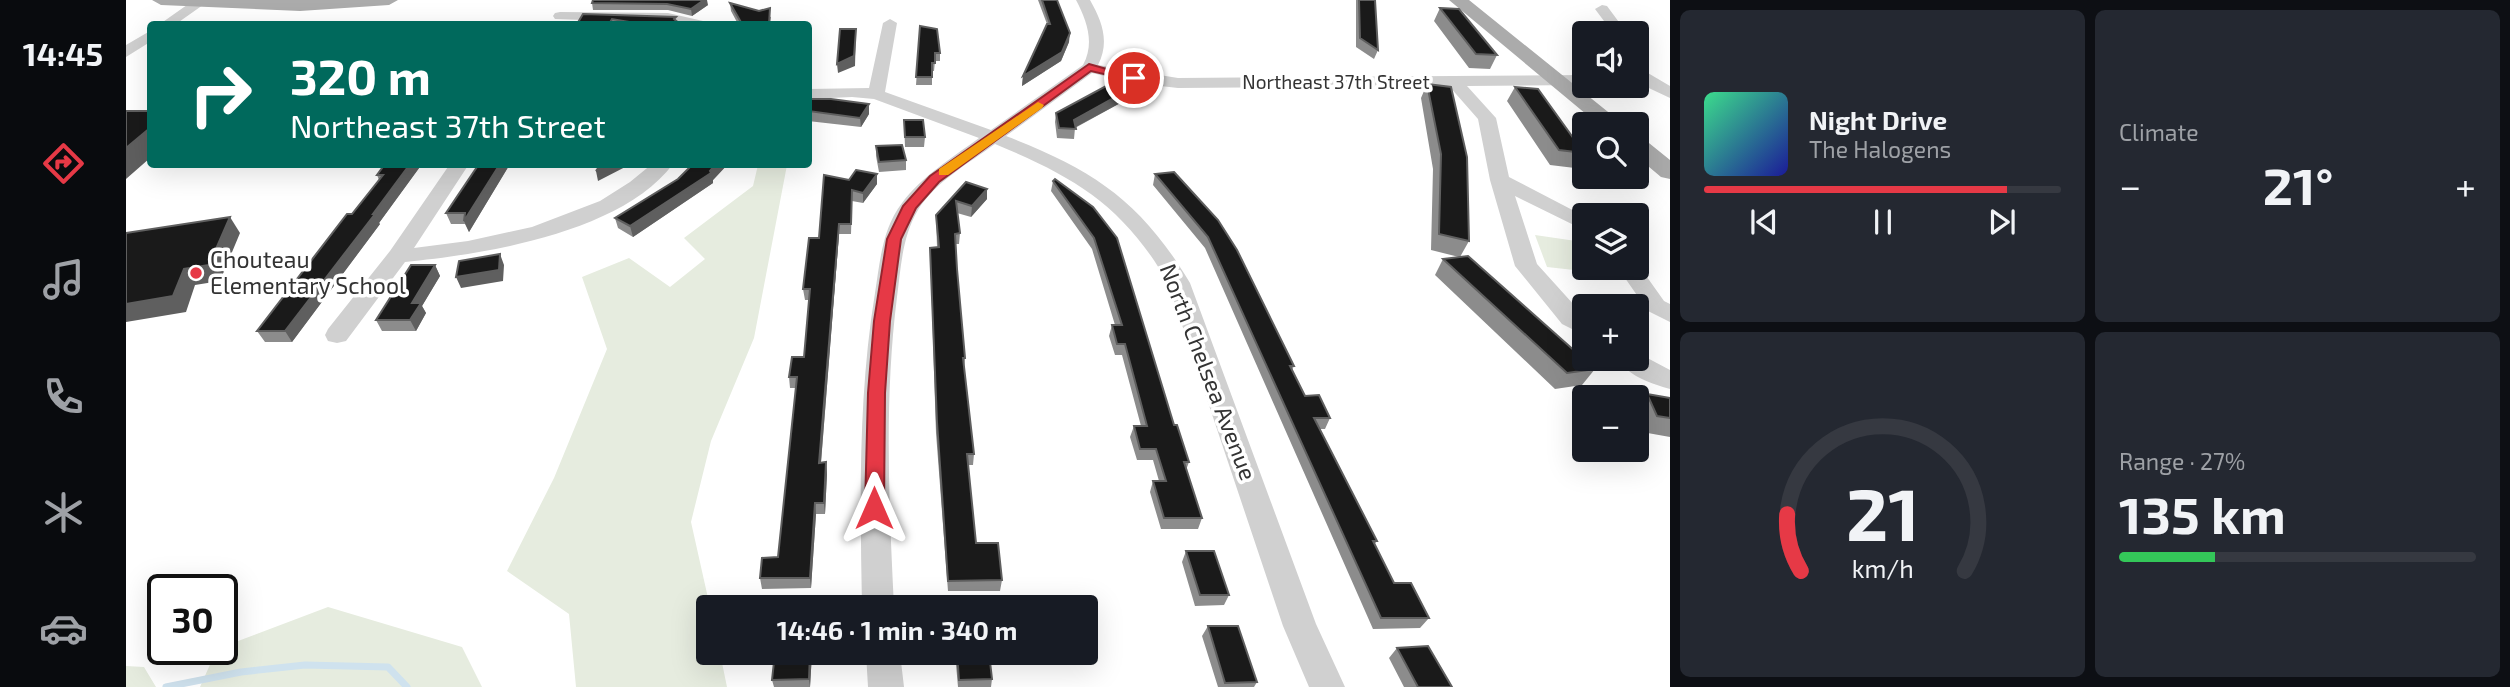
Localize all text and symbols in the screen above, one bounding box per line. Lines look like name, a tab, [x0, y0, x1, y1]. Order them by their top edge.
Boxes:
map controls	[1572, 21, 1649, 462]
button: sound	[1572, 21, 1649, 98]
text: 14:45	[23, 34, 103, 72]
text: 320 m	[290, 46, 431, 105]
pin	[1104, 48, 1164, 108]
icon: right	[175, 49, 266, 140]
icon: arrive	[1115, 59, 1153, 97]
street label: Northeast 37th Street	[1242, 70, 1430, 93]
text: Night Drive	[1809, 104, 1947, 135]
text: Northeast 37th Street	[290, 106, 606, 144]
button: search	[1572, 112, 1649, 189]
text: Climate	[2119, 118, 2199, 146]
text: The Halogens	[1809, 135, 1951, 163]
icon: directions	[39, 139, 88, 188]
text: 21°	[2263, 153, 2333, 215]
text: −	[2119, 162, 2141, 208]
text: +	[2455, 162, 2476, 208]
button: layers	[1572, 203, 1649, 280]
icon: previous	[1745, 203, 1783, 241]
icon: pause	[1864, 203, 1902, 241]
icon: next	[1983, 203, 2021, 241]
place label: Chouteau Elementary School	[210, 245, 406, 299]
icon: music	[39, 255, 88, 304]
street label: North Chelsea Avenue	[1155, 259, 1263, 484]
marker: Chouteau Elementary School	[188, 265, 204, 281]
button: +	[1572, 294, 1649, 371]
icon: phone	[39, 372, 88, 421]
button: −	[1572, 385, 1649, 462]
text: Range · 27%	[2119, 447, 2245, 475]
text: 21	[1846, 468, 1919, 556]
position arrow	[837, 471, 911, 545]
text: 135 km	[2119, 482, 2286, 544]
icon: climate	[39, 488, 88, 537]
text: km/h	[1851, 552, 1914, 582]
speed limit sign: 30	[147, 574, 238, 665]
icon: car	[39, 604, 88, 653]
text: 14:46 · 1 min · 340 m	[777, 614, 1017, 645]

